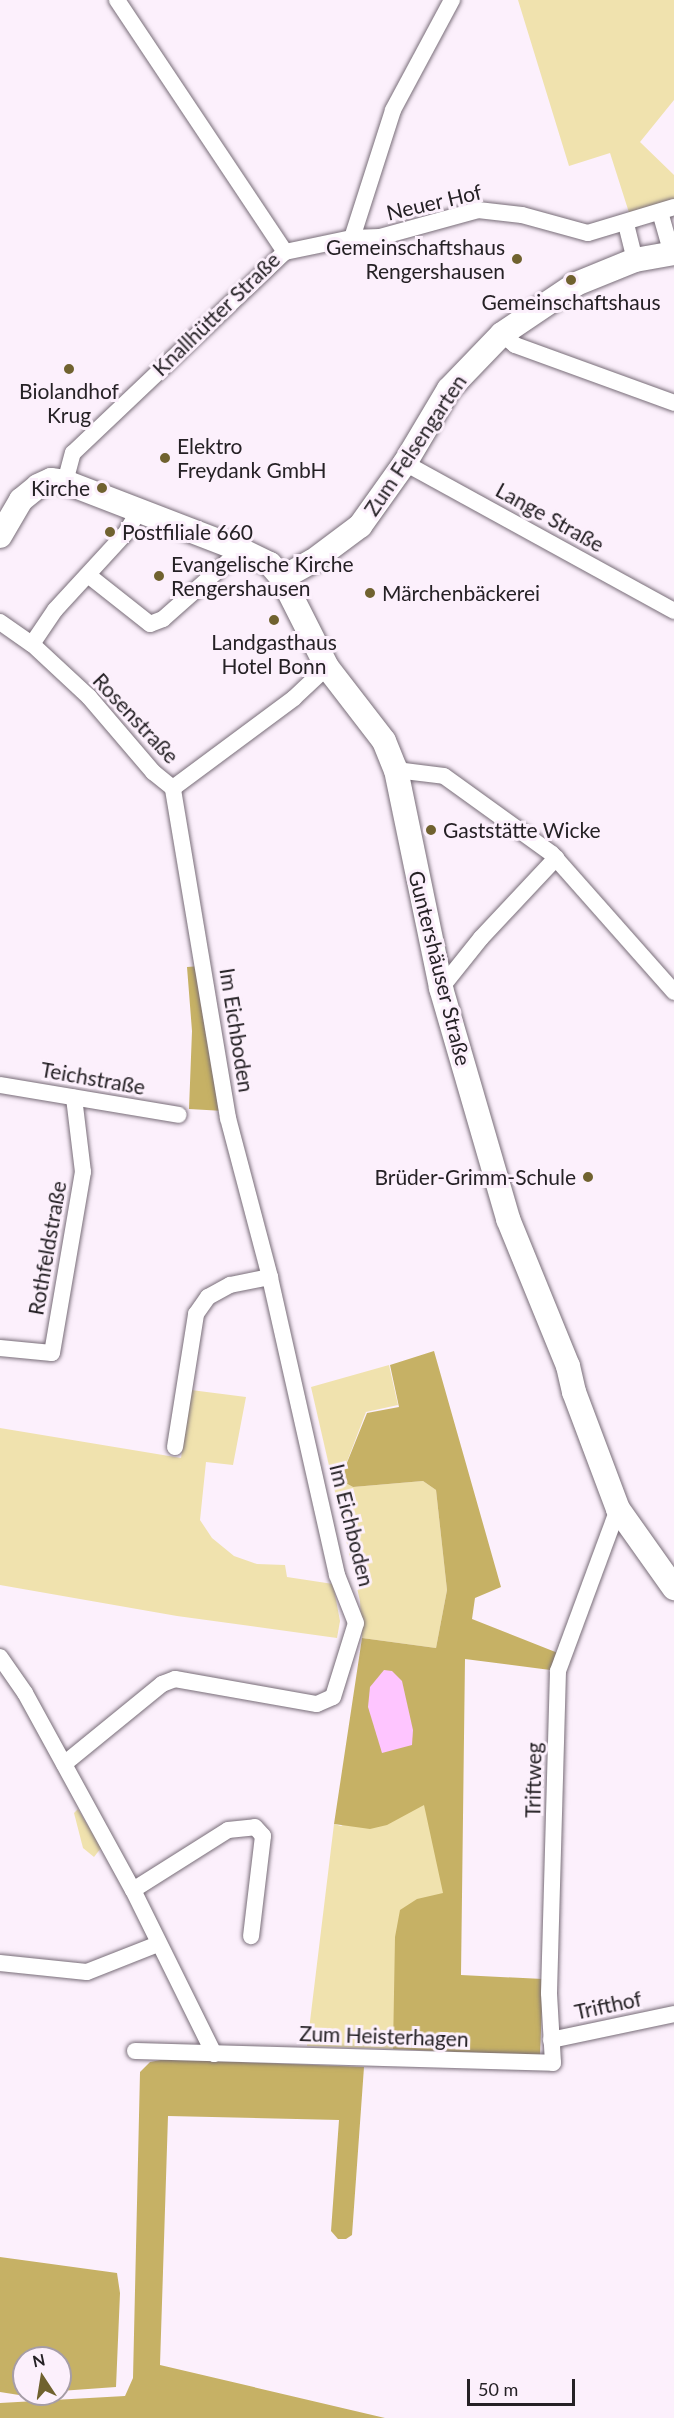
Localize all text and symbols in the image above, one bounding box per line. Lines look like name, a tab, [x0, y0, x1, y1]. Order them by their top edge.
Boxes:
street label: Neuer Hof	[384, 179, 484, 225]
place label: Gemeinschaftshaus Rengershausen	[326, 234, 505, 284]
street label: Knallhütter Straße	[147, 247, 285, 381]
marker: Gemeinschaftshaus Rengershausen	[510, 252, 524, 266]
marker: Gemeinschaftshaus	[564, 273, 578, 287]
place label: Gemeinschaftshaus	[482, 289, 660, 315]
marker: Biolandhof Krug	[62, 362, 76, 376]
street label: Zum Felsengarten	[359, 370, 471, 520]
place label: Biolandhof Krug	[19, 378, 119, 428]
place label: Elektro Freydank GmbH	[177, 433, 326, 483]
marker: Elektro Freydank GmbH	[158, 451, 172, 465]
place label: Kirche	[31, 475, 90, 501]
street label: Lange Straße	[492, 477, 608, 557]
marker: Kirche	[95, 481, 109, 495]
place label: Postfiliale 660	[122, 519, 253, 545]
marker: Postfiliale 660	[103, 525, 117, 539]
place label: Evangelische Kirche Rengershausen	[171, 551, 354, 601]
marker: Evangelische Kirche Rengershausen	[152, 569, 166, 583]
place label: Märchenbäckerei	[382, 580, 540, 606]
marker: Märchenbäckerei	[363, 586, 377, 600]
marker: Landgasthaus Hotel Bonn	[267, 613, 281, 627]
place label: Landgasthaus Hotel Bonn	[211, 629, 337, 679]
street label: Rosenstraße	[88, 668, 184, 768]
place label: Gaststätte Wicke	[443, 817, 601, 843]
marker: Gaststätte Wicke	[424, 823, 438, 837]
street label: Guntershäuser Straße	[404, 868, 476, 1068]
street label: Im Eichboden	[215, 966, 259, 1094]
street label: Teichstraße	[39, 1056, 147, 1100]
place label: Brüder-Grimm-Schule	[374, 1164, 576, 1190]
marker: Brüder-Grimm-Schule	[581, 1170, 595, 1184]
street label: Rothfeldstraße	[23, 1179, 71, 1317]
street label: Im Eichboden	[325, 1461, 379, 1589]
street label: Triftweg	[520, 1742, 546, 1818]
street label: Trifthof	[572, 1986, 644, 2024]
street label: Zum Heisterhagen	[299, 2020, 469, 2052]
north arrow	[12, 2346, 72, 2406]
text: N	[31, 2349, 47, 2370]
scale bar	[470, 2367, 578, 2405]
text: 50 m	[478, 2378, 518, 2400]

